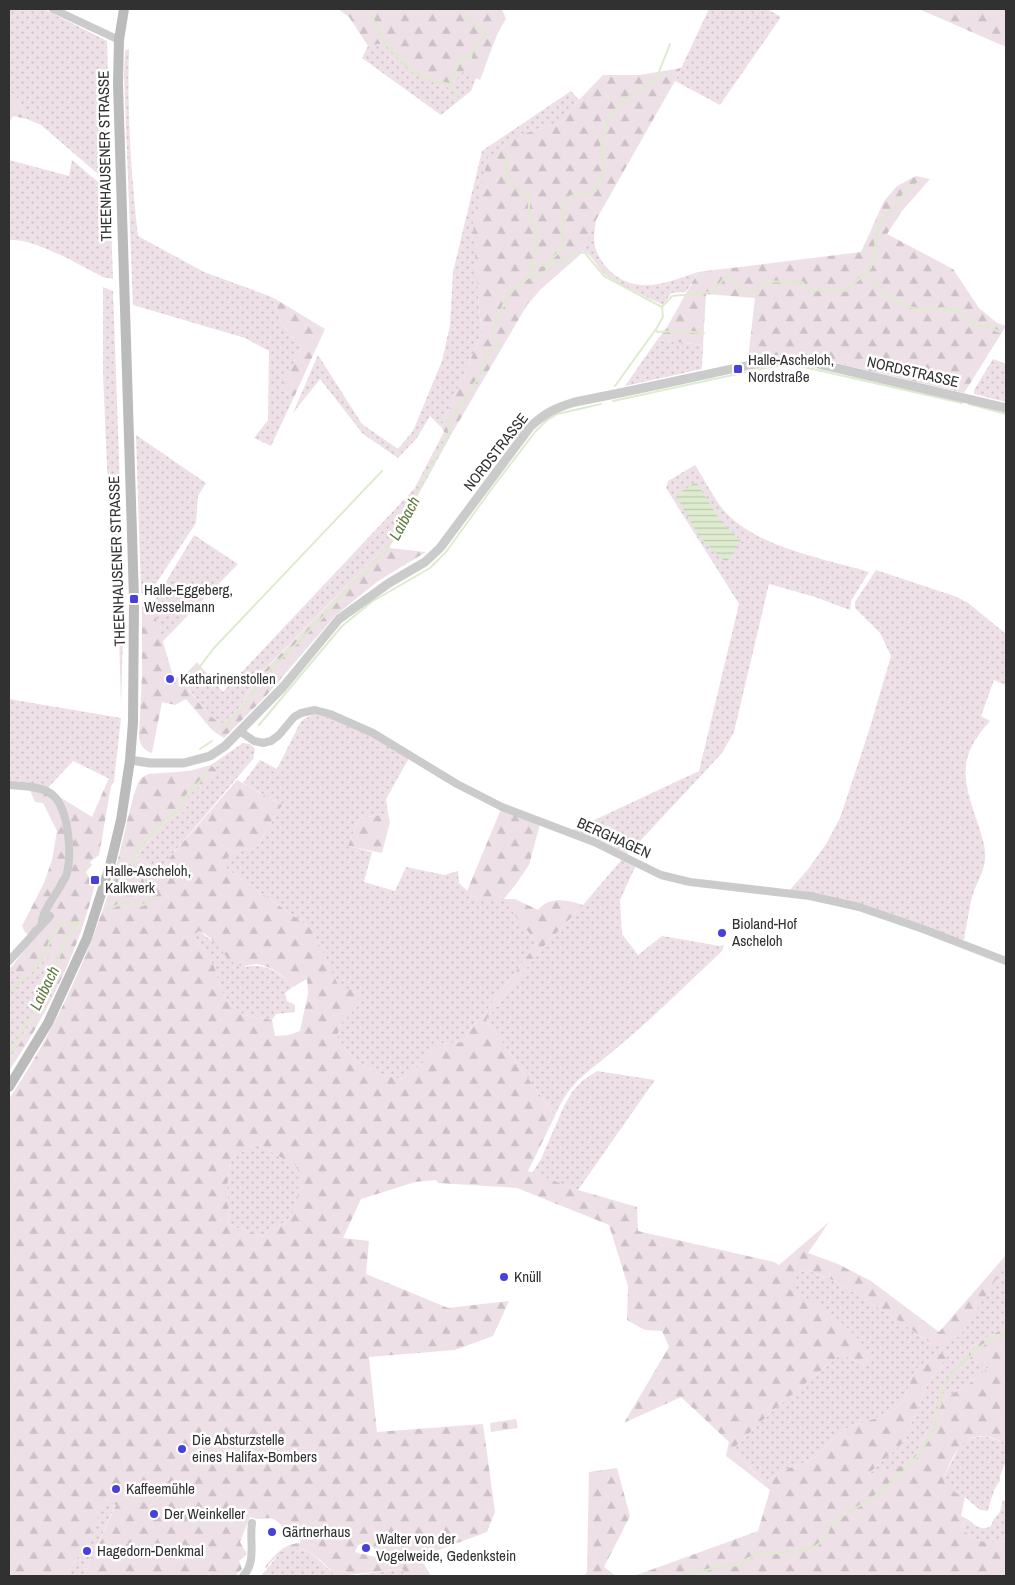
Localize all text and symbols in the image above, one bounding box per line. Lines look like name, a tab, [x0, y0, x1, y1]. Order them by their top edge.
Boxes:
street label: THEENHAUSENER STRASSE	[93, 70, 116, 242]
place label: Halle-Ascheloh, Nordstraße	[748, 349, 834, 387]
street label: NORDSTRASSE	[865, 351, 961, 392]
marker: Halle-Ascheloh, Nordstraße	[732, 363, 744, 375]
street label: NORDSTRASSE	[459, 408, 533, 495]
street label: THEENHAUSENER STRASSE	[103, 475, 130, 647]
water label: Laibach	[383, 492, 425, 544]
place label: Halle-Eggeberg, Wesselmann	[144, 579, 233, 617]
marker: Halle-Eggeberg, Wesselmann	[128, 593, 140, 605]
place label: Katharinenstollen	[180, 668, 276, 689]
marker: Katharinenstollen	[164, 673, 176, 685]
street label: BERGHAGEN	[574, 812, 654, 863]
place label: Halle-Ascheloh, Kalkwerk	[105, 860, 191, 898]
marker: Halle-Ascheloh, Kalkwerk	[89, 874, 101, 886]
place label: Bioland-Hof Ascheloh	[731, 913, 798, 951]
marker: Bioland-Hof Ascheloh	[716, 927, 728, 939]
water label: Laibach	[24, 962, 64, 1014]
place label: Knüll	[514, 1266, 541, 1287]
marker: Knüll	[498, 1271, 510, 1283]
place label: Die Absturzstelle eines Halifax-Bombers	[192, 1429, 317, 1467]
marker: Die Absturzstelle eines Halifax-Bombers	[176, 1443, 188, 1455]
place label: Kaffeemühle	[126, 1478, 195, 1499]
marker: Kaffeemühle	[110, 1483, 122, 1495]
place label: Der Weinkeller	[164, 1503, 245, 1524]
marker: Der Weinkeller	[148, 1508, 160, 1520]
place label: Gärtnerhaus	[282, 1521, 350, 1542]
marker: Gärtnerhaus	[266, 1526, 278, 1538]
place label: Walter von der Vogelweide, Gedenkstein	[376, 1528, 516, 1566]
place label: Hagedorn-Denkmal	[97, 1540, 204, 1561]
marker: Walter von der Vogelweide, Gedenkstein	[360, 1542, 372, 1554]
marker: Hagedorn-Denkmal	[81, 1545, 93, 1557]

